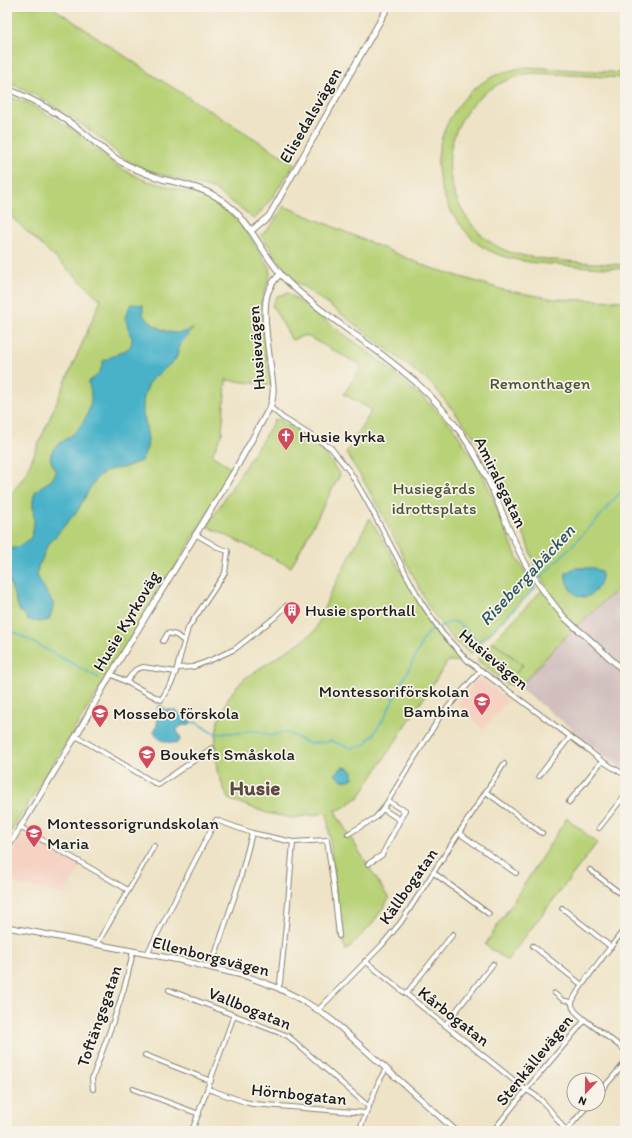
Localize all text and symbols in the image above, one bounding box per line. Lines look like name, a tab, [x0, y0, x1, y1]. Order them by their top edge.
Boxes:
street label: Elisedalsvägen	[275, 64, 345, 166]
street label: Husievägen	[243, 305, 269, 391]
park label: Remonthagen	[489, 373, 591, 393]
church icon: Husie kyrka	[276, 426, 296, 451]
place label: Husie kyrka	[299, 426, 385, 446]
street label: Amiralsgatan	[470, 433, 532, 531]
park label: Husiegårds idrottsplats	[391, 478, 477, 518]
water label: Risebergabäcken	[474, 519, 580, 630]
street label: Husie Kyrkoväg	[88, 567, 164, 675]
building icon: Husie sporthall	[282, 600, 302, 625]
place label: Husie sporthall	[305, 600, 416, 620]
street label: Husievägen	[455, 624, 533, 694]
place label: Montessoriförskolan Bambina	[319, 681, 469, 721]
school or university icon: Montessoriförskolan Bambina	[472, 691, 492, 716]
school or university icon: Mossebo förskola	[90, 703, 110, 728]
place label: Mossebo förskola	[113, 703, 239, 723]
school or university icon: Boukefs Småskola	[137, 744, 157, 769]
place label: Boukefs Småskola	[160, 744, 295, 764]
district label: Husie	[230, 775, 281, 800]
place label: Montessorigrundskolan Maria	[47, 813, 219, 853]
school or university icon: Montessorigrundskolan Maria	[24, 823, 44, 848]
street label: Källbogatan	[374, 844, 442, 928]
street label: Ellenborgsvägen	[150, 932, 272, 980]
street label: Toftängsgatan	[72, 962, 126, 1069]
street label: Vallbogatan	[206, 982, 295, 1034]
street label: Kårbogatan	[414, 982, 494, 1050]
street label: Stenkällevägen	[491, 1011, 577, 1109]
north arrow	[566, 1072, 606, 1112]
street label: Hörnbogatan	[250, 1079, 348, 1109]
text: N	[577, 1093, 588, 1108]

